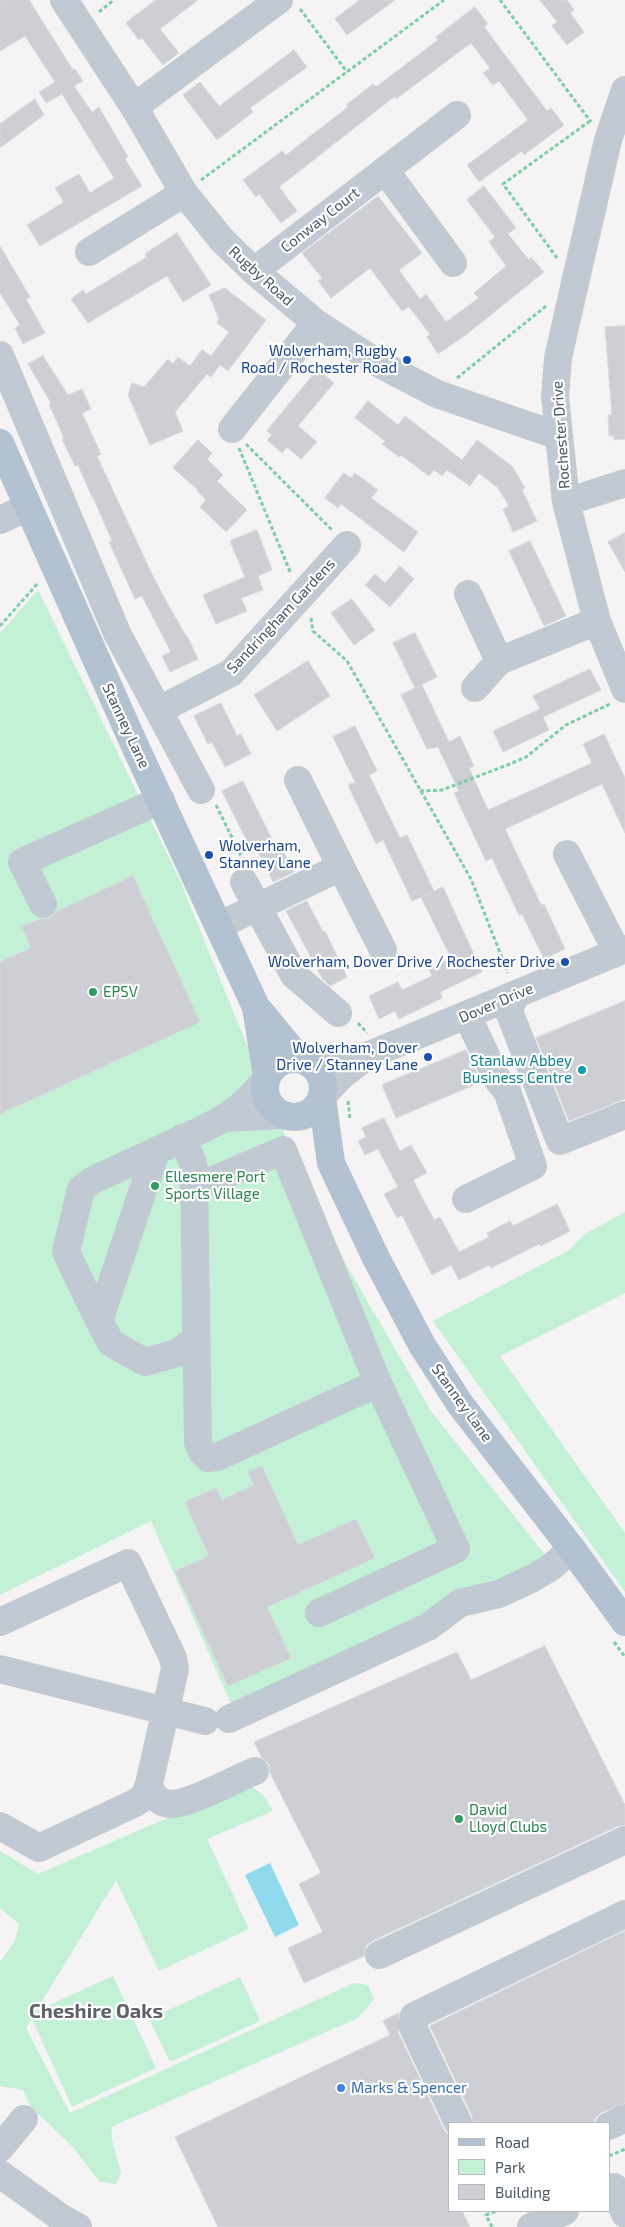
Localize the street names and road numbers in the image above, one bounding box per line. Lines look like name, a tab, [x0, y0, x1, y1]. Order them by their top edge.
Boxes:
street label: Conway Court	[277, 184, 363, 256]
street label: Rugby Road	[225, 242, 297, 310]
street label: Rochester Drive	[548, 380, 574, 490]
street label: Sandringham Gardens	[223, 555, 339, 677]
street label: Stanney Lane	[98, 681, 154, 771]
street label: Dover Drive	[456, 979, 536, 1027]
street label: Stanney Lane	[428, 1361, 496, 1445]

